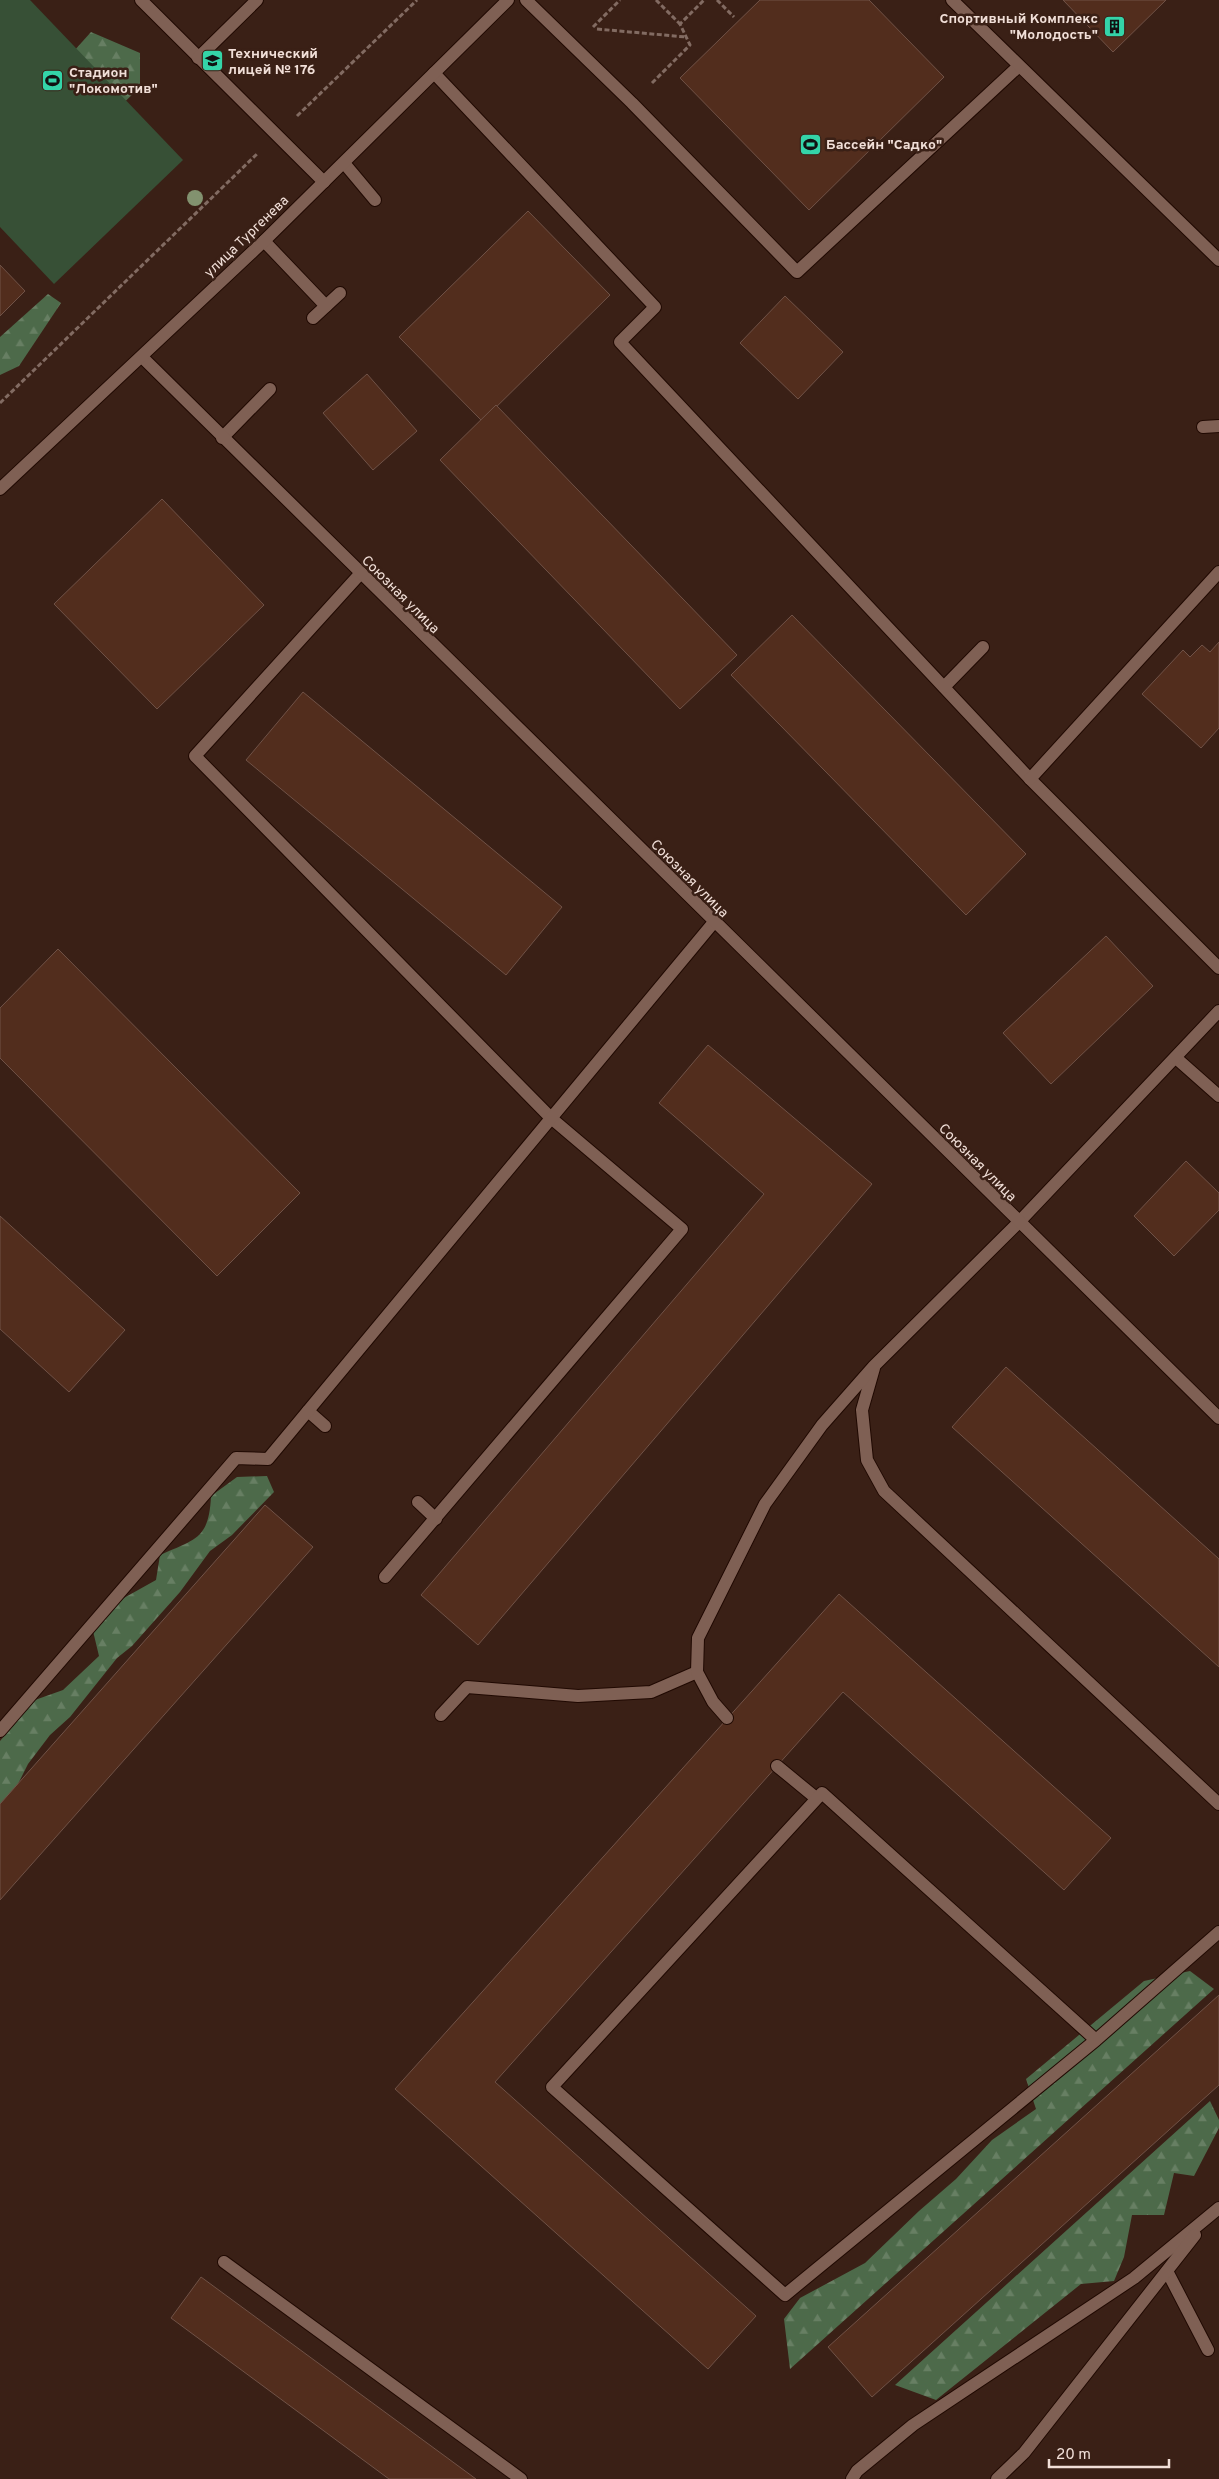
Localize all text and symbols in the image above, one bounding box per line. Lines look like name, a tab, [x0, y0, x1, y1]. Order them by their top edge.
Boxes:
place label: Спортивный Комплекс "Молодость"	[940, 11, 1098, 44]
building icon: Спортивный Комплекс "Молодость"	[1102, 14, 1126, 38]
place label: Технический лицей № 176	[228, 46, 318, 79]
school or university icon: Технический лицей № 176	[200, 49, 224, 73]
place label: Стадион "Локомотив"	[69, 65, 158, 98]
sports icon: Стадион "Локомотив"	[41, 68, 65, 92]
sports icon: Бассейн "Садко"	[798, 132, 822, 156]
place label: Бассейн "Садко"	[826, 137, 942, 154]
street label: улица Тургенева	[201, 192, 293, 282]
street label: Союзная улица	[357, 552, 443, 638]
street label: Союзная улица	[646, 836, 732, 922]
street label: Союзная улица	[934, 1120, 1020, 1206]
scale bar	[1049, 2436, 1169, 2468]
text: 20 m	[1056, 2446, 1091, 2465]

